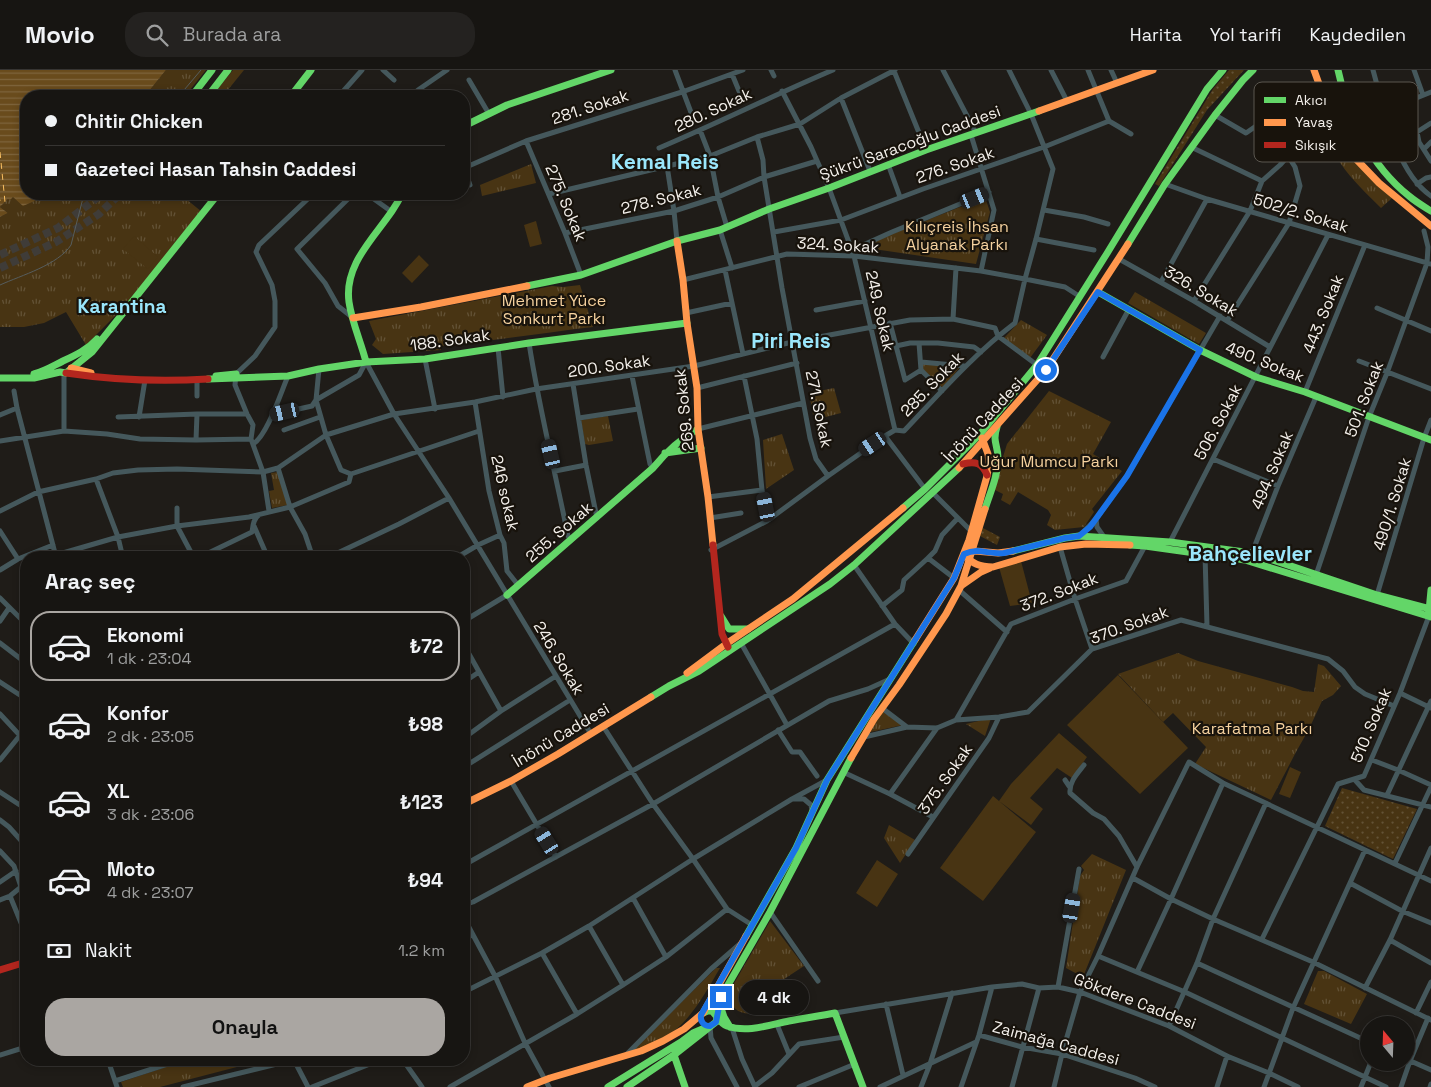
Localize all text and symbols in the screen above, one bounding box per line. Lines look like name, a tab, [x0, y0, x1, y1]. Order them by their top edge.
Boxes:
search box	[125, 12, 475, 57]
text: Movio	[25, 19, 95, 50]
icon: search	[143, 21, 171, 49]
text: Burada ara	[183, 22, 281, 47]
text: Harita	[1130, 23, 1182, 46]
text: Yol tarifi	[1210, 23, 1282, 46]
text: Kaydedilen	[1310, 23, 1406, 46]
legend	[1254, 82, 1418, 162]
street label: 280. Sokak	[671, 83, 755, 137]
street label: 281. Sokak	[549, 85, 632, 129]
text: Akıcı	[1295, 91, 1327, 109]
street label: Şükrü Saracoğlu Caddesi	[817, 100, 1003, 186]
text: Chitir Chicken	[75, 109, 203, 134]
text: Yavaş	[1295, 113, 1333, 131]
text: Sıkışık	[1295, 136, 1337, 154]
street label: 276. Sokak	[913, 142, 997, 188]
district label: Kemal Reis	[611, 148, 719, 175]
text: Gazeteci Hasan Tahsin Caddesi	[75, 157, 356, 182]
street label: 275. Sokak	[540, 161, 592, 245]
street label: 278. Sokak	[619, 179, 704, 219]
car	[958, 185, 991, 211]
street label: 502/2. Sokak	[1251, 189, 1352, 238]
park label: Kılıçreis İhsan Alyanak Parkı	[905, 216, 1009, 255]
street label: 324. Sokak	[796, 232, 880, 258]
street label: 326. Sokak	[1160, 261, 1242, 321]
street label: 249. Sokak	[861, 268, 900, 354]
street label: 443. Sokak	[1298, 271, 1348, 357]
park label: Mehmet Yüce Sonkurt Parkı	[502, 290, 606, 329]
district label: Karantina	[78, 294, 167, 319]
street label: 188. Sokak	[409, 324, 492, 356]
district label: Piri Reis	[751, 327, 831, 354]
street label: 490. Sokak	[1222, 337, 1308, 387]
street label: 285. Sokak	[896, 347, 969, 421]
street label: 200. Sokak	[566, 350, 652, 382]
street label: 501. Sokak	[1340, 357, 1388, 440]
route start	[1035, 359, 1057, 381]
street label: 269. Sokak	[669, 367, 699, 452]
street label: 271. Sokak	[801, 368, 838, 450]
street label: İnönü Caddesi	[938, 373, 1028, 467]
street label: 506. Sokak	[1189, 380, 1247, 464]
car	[268, 401, 301, 423]
street label: 494. Sokak	[1246, 427, 1298, 512]
car	[856, 429, 889, 459]
car	[540, 438, 561, 470]
park label: Uğur Mumcu Parkı	[980, 451, 1118, 472]
street label: 246 sokak	[486, 453, 524, 534]
street label: 490/1. Sokak	[1368, 455, 1416, 553]
car	[755, 491, 776, 523]
street label: 255. Sokak	[521, 497, 597, 567]
district label: Bahçelievler	[1188, 540, 1312, 567]
text: Araç seç	[45, 567, 136, 595]
street label: 372. Sokak	[1017, 567, 1101, 616]
street label: 370. Sokak	[1087, 601, 1172, 649]
street label: 246. Sokak	[529, 617, 589, 699]
text: Ekonomi	[107, 623, 184, 648]
icon: car	[47, 624, 92, 669]
text: ₺72	[410, 634, 443, 659]
text: 1 dk · 23:04	[107, 648, 192, 669]
street label: 510. Sokak	[1346, 684, 1396, 766]
street label: İnönü Caddesi	[509, 698, 613, 772]
text: Konfor	[107, 701, 169, 726]
icon: car	[47, 702, 92, 747]
text: ₺98	[408, 712, 443, 737]
park label: Karafatma Parkı	[1192, 718, 1312, 739]
text: 2 dk · 23:05	[107, 726, 194, 747]
street label: 375. Sokak	[913, 739, 977, 819]
text: XL	[107, 779, 130, 804]
icon: car	[47, 780, 92, 825]
text: ₺123	[400, 790, 443, 815]
text: 3 dk · 23:06	[107, 804, 194, 825]
car	[532, 824, 561, 858]
text: Moto	[107, 857, 155, 882]
icon: car	[47, 858, 92, 903]
text: ₺94	[407, 868, 443, 893]
text: 4 dk · 23:07	[107, 882, 194, 903]
car	[1062, 892, 1081, 924]
icon: cash	[45, 937, 73, 965]
text: Nakit	[85, 938, 132, 963]
text: 1.2 km	[398, 940, 445, 961]
street label: Gökdere Caddesi	[1071, 968, 1199, 1034]
callout: 4 dk	[738, 980, 808, 1014]
route end	[710, 986, 732, 1008]
text: 4 dk	[757, 987, 791, 1008]
button: Onayla	[45, 998, 445, 1056]
street label: Zaimağa Caddesi	[990, 1016, 1122, 1070]
north arrow	[1360, 1016, 1415, 1071]
map controls	[1360, 1016, 1415, 1071]

